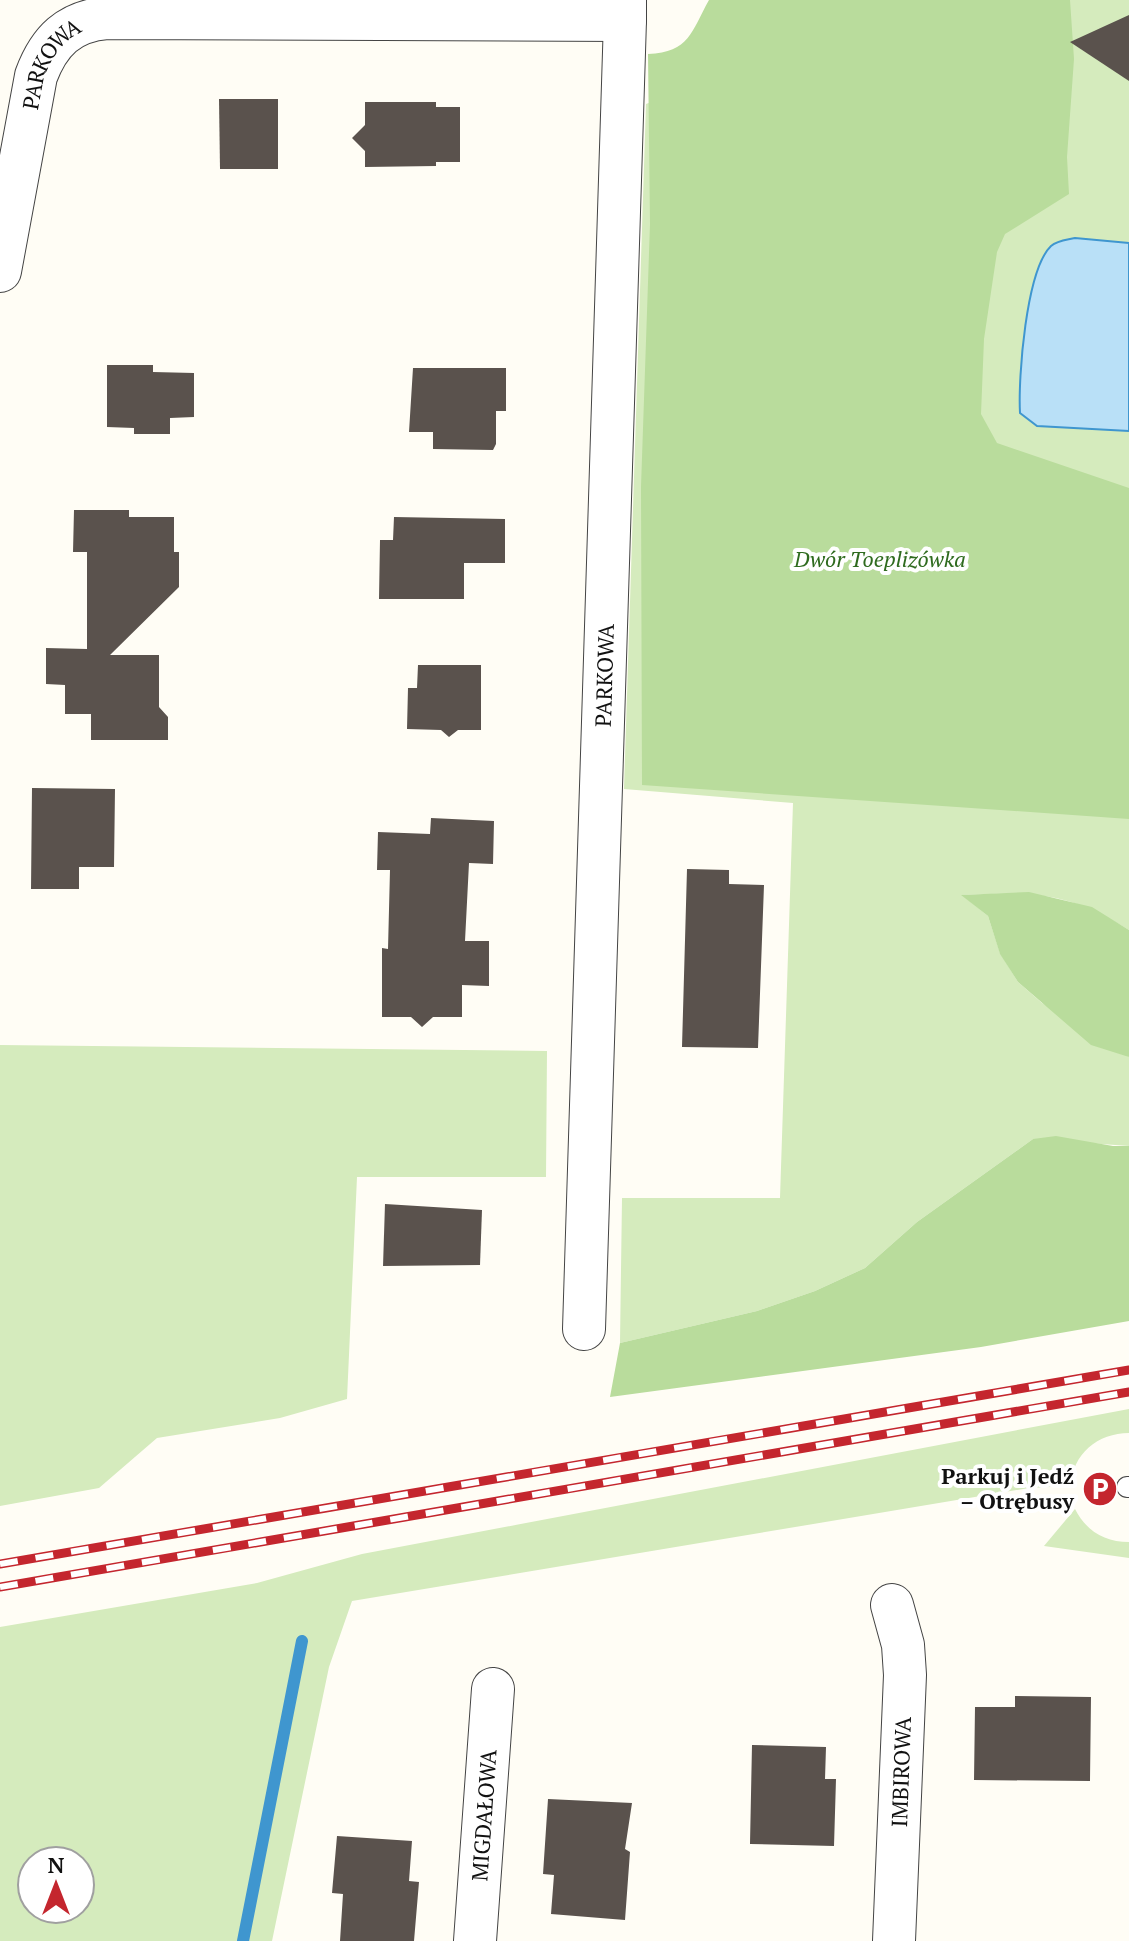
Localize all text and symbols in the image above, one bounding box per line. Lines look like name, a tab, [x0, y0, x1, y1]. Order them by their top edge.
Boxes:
street label: PARKOWA	[15, 11, 87, 112]
park label: Dwór Toeplizówka	[793, 544, 966, 573]
street label: PARKOWA	[588, 622, 620, 727]
place label: Parkuj i Jedź – Otrębusy	[941, 1461, 1074, 1515]
parking icon: Parkuj i Jedź – Otrębusy	[1081, 1470, 1119, 1508]
street label: IMBIROWA	[884, 1715, 917, 1828]
street label: MIGDAŁOWA	[464, 1747, 503, 1882]
north arrow	[16, 1845, 96, 1925]
text: N	[48, 1850, 65, 1879]

